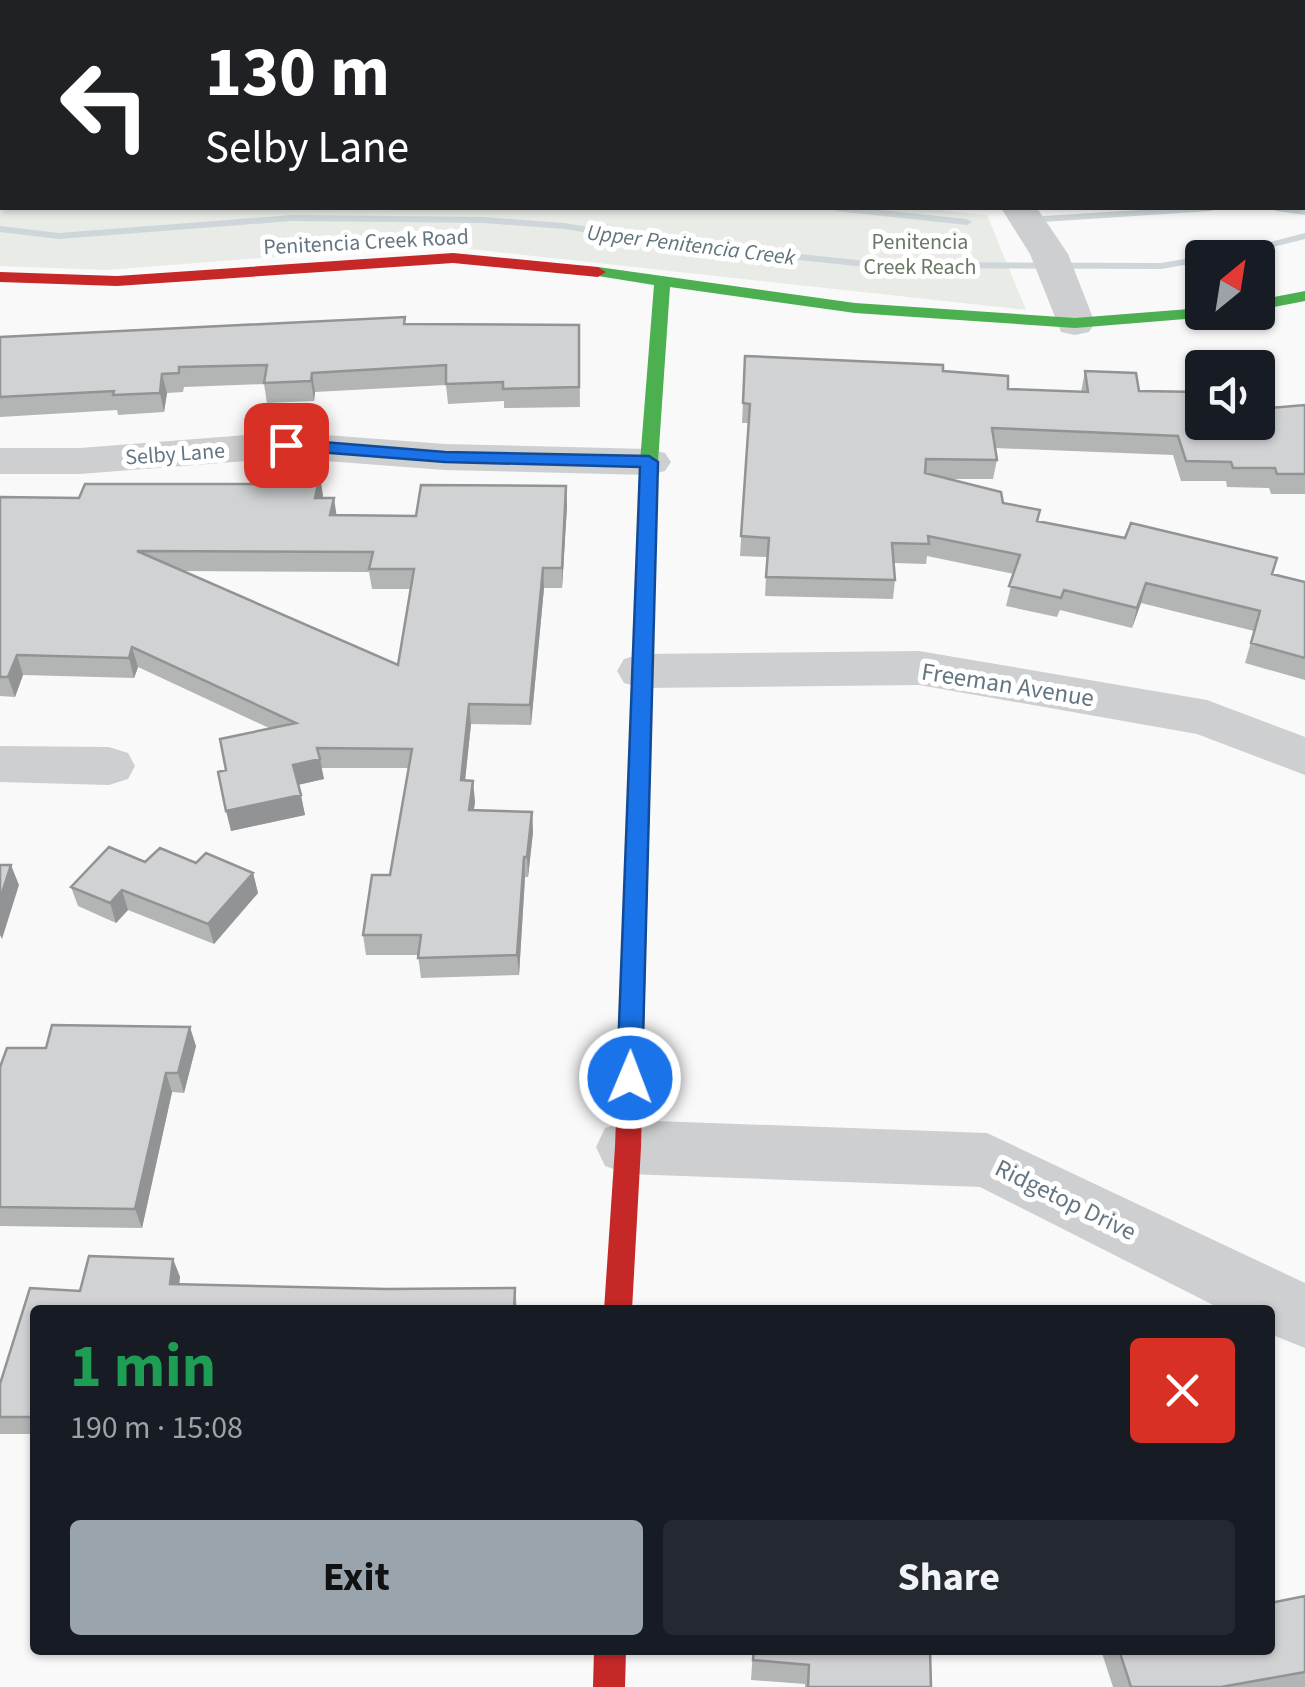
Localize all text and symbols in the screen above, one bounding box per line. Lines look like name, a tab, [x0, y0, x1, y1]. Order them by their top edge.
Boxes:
text: 130 m	[205, 23, 390, 123]
icon: left	[40, 40, 170, 170]
text: Selby Lane	[205, 116, 409, 180]
water label: Upper Penitencia Creek	[585, 216, 797, 274]
street label: Penitencia Creek Road	[263, 221, 470, 263]
park label: Penitencia Creek Reach	[863, 226, 977, 283]
north arrow	[1185, 240, 1275, 330]
map controls	[1185, 240, 1275, 440]
button: sound	[1185, 350, 1275, 440]
pin	[244, 403, 329, 488]
icon: arrive	[259, 418, 314, 473]
street label: Selby Lane	[124, 435, 226, 473]
street label: Freeman Avenue	[919, 654, 1097, 716]
position arrow	[578, 1026, 682, 1130]
street label: Ridgetop Drive	[989, 1150, 1142, 1250]
text: 1 min	[70, 1325, 216, 1410]
button: close	[1130, 1338, 1235, 1443]
text: 190 m · 15:08	[70, 1405, 243, 1451]
button: Exit	[70, 1520, 643, 1635]
button: Share	[663, 1520, 1235, 1635]

